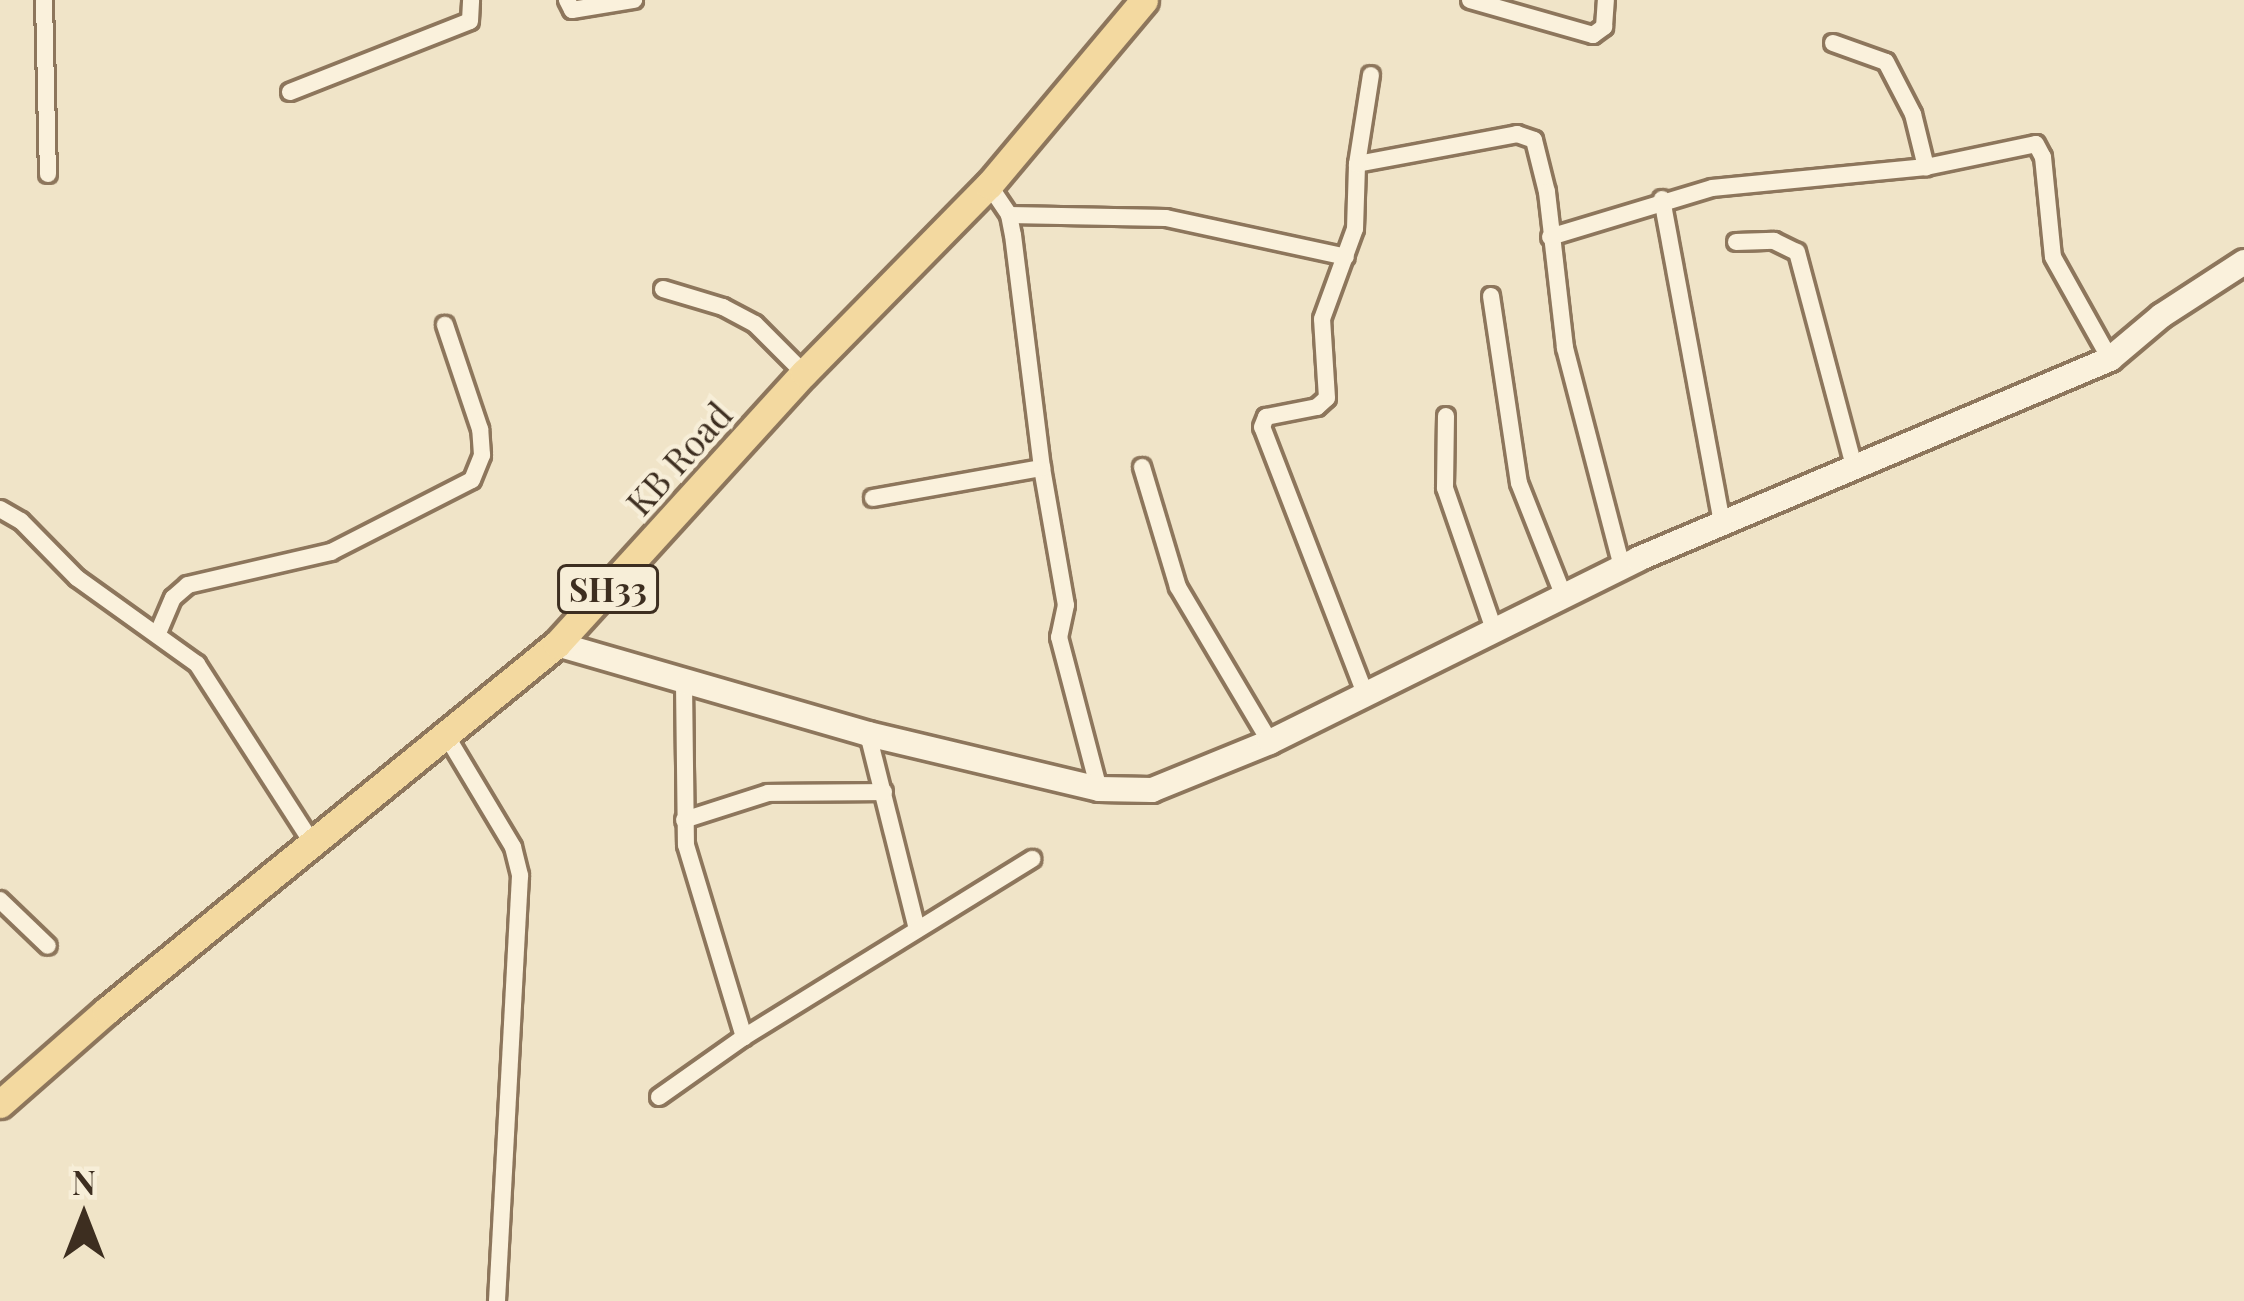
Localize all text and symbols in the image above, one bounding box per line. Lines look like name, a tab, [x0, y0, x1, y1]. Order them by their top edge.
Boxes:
street label: KB Road	[616, 393, 740, 523]
road number: SH33	[557, 562, 659, 616]
north arrow	[24, 1157, 144, 1277]
text: N	[72, 1159, 96, 1203]

